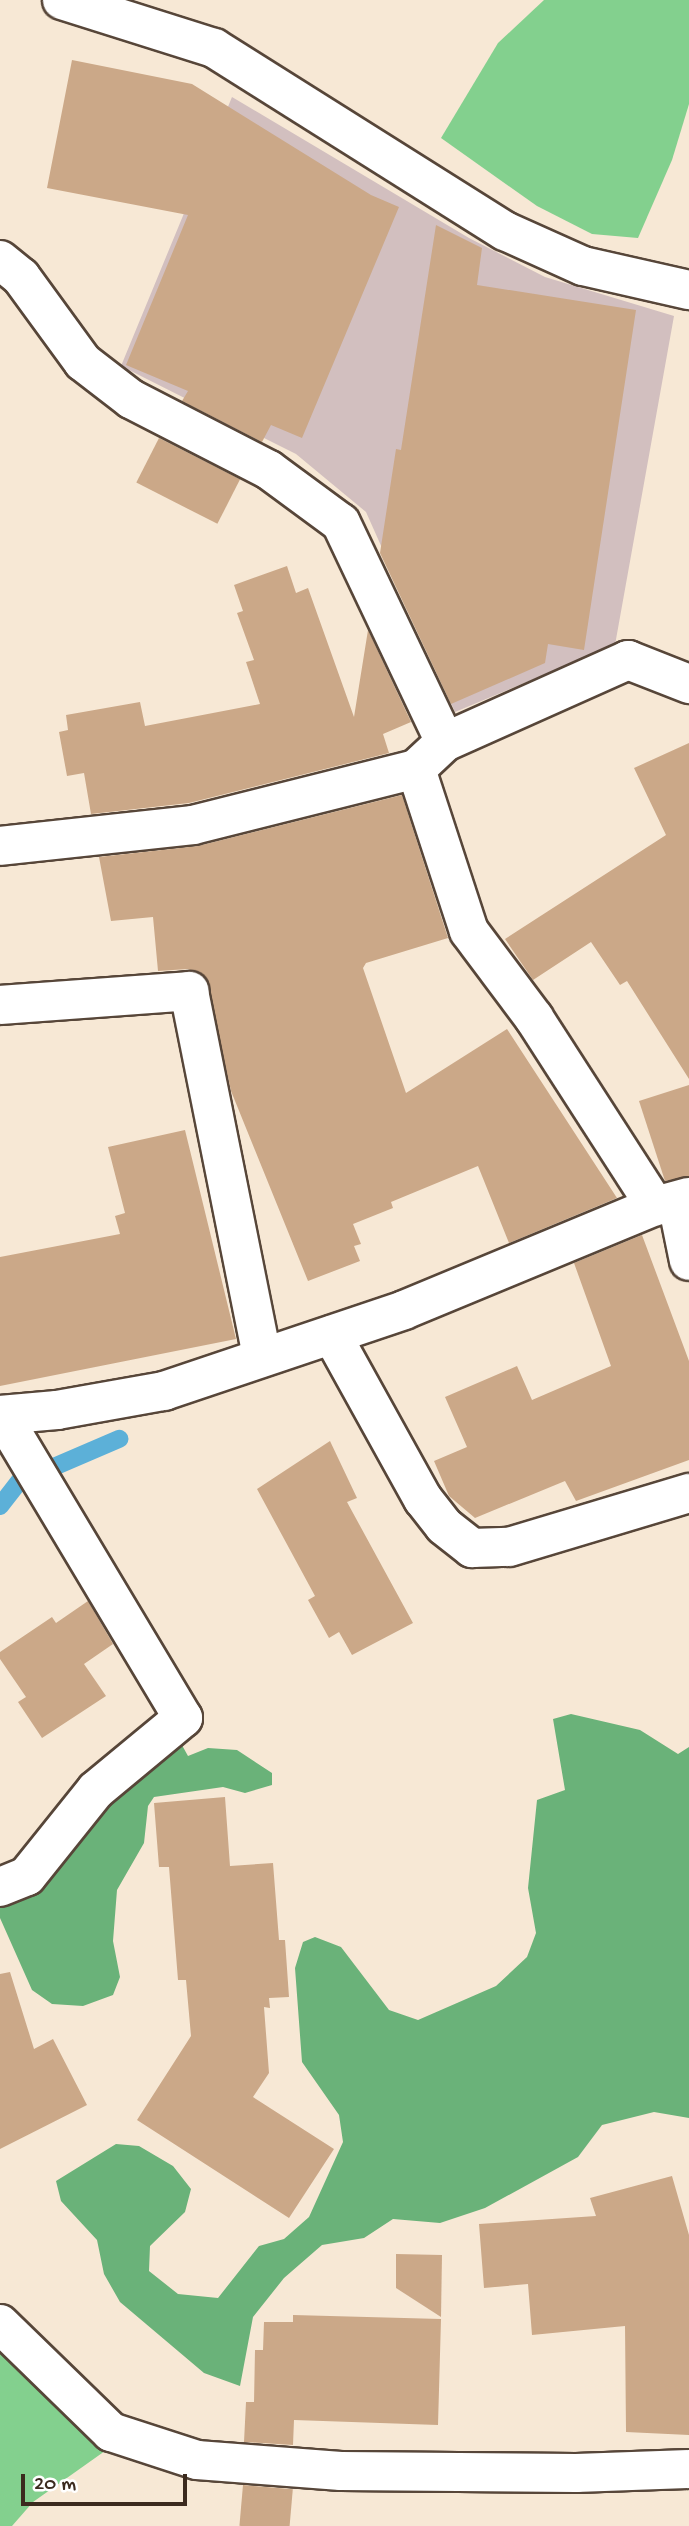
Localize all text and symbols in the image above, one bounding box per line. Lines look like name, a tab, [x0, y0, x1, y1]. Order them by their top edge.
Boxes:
scale bar	[24, 2460, 191, 2504]
text: 20 m	[34, 2473, 76, 2498]

